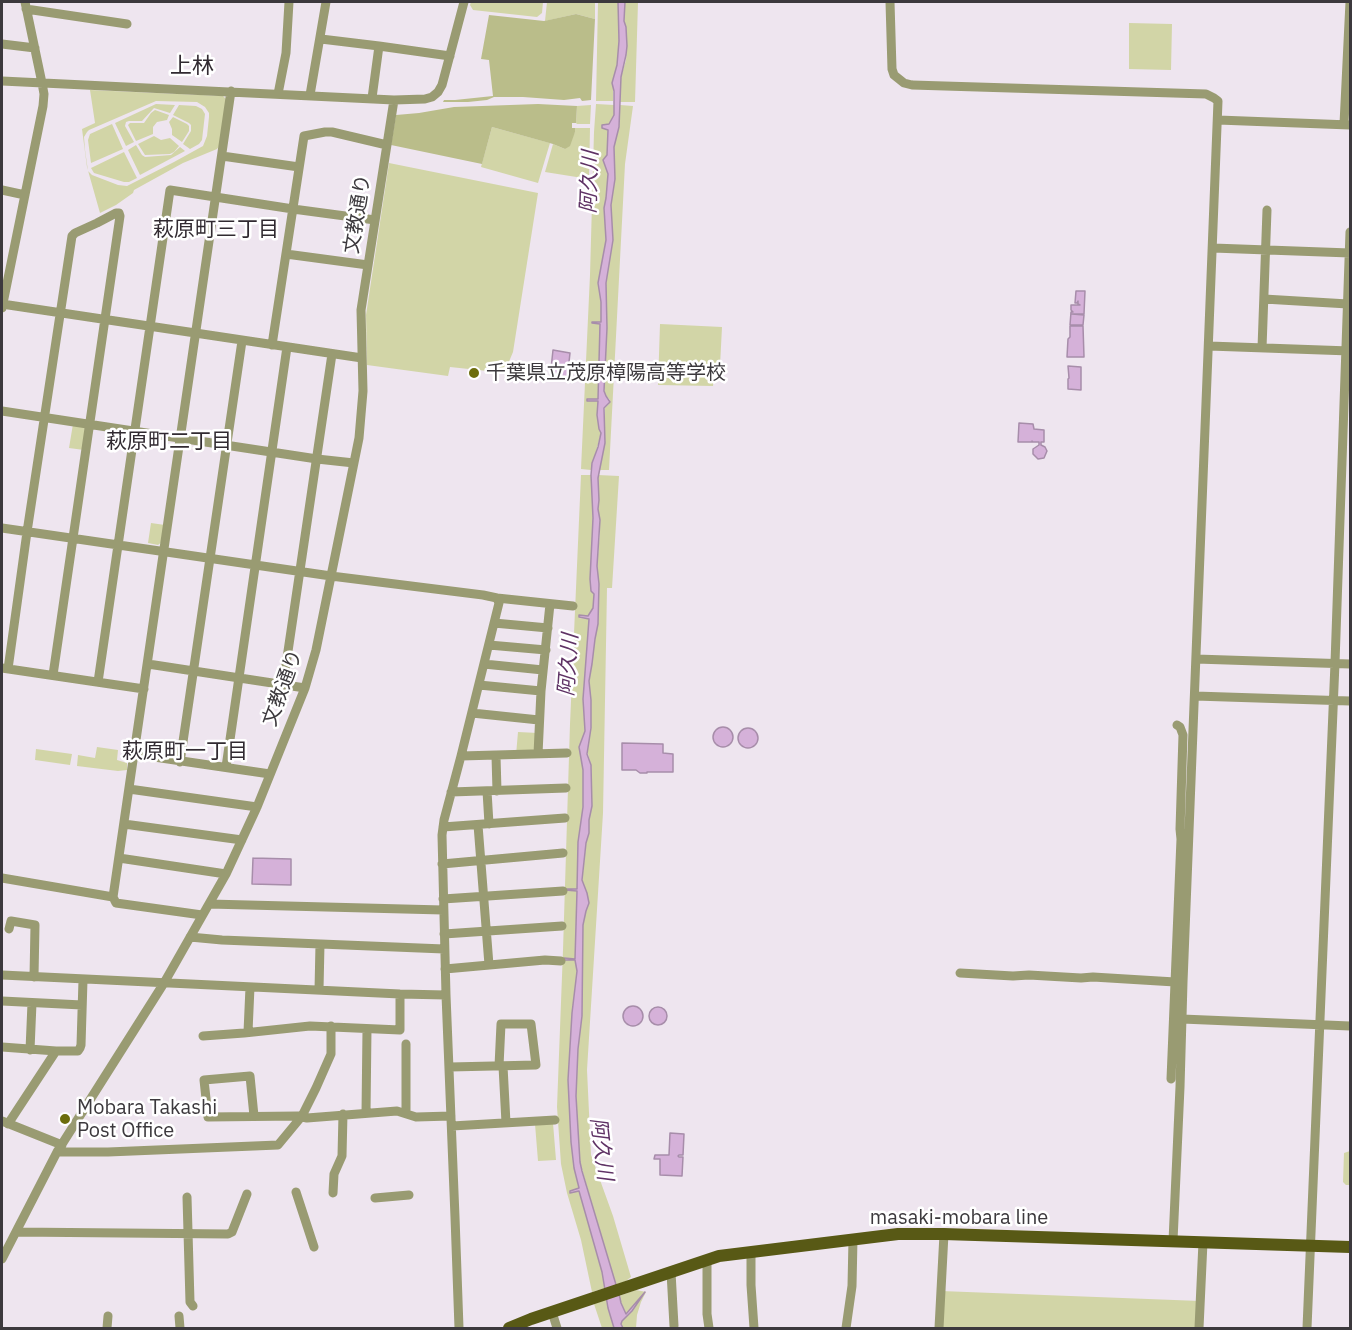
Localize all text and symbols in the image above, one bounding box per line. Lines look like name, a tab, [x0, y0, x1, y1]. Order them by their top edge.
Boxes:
district label: 上林	[170, 54, 214, 80]
water label: 阿久川	[576, 150, 604, 214]
street label: 文教通り	[340, 173, 376, 255]
district label: 萩原町三丁目	[153, 217, 279, 243]
place label: 千葉県立茂原樟陽高等学校	[486, 361, 726, 385]
marker: 千葉県立茂原樟陽高等学校	[467, 366, 481, 380]
district label: 萩原町二丁目	[106, 429, 232, 455]
water label: 阿久川	[554, 633, 584, 697]
street label: 文教通り	[258, 646, 308, 730]
district label: 萩原町一丁目	[122, 739, 248, 765]
place label: Mobara Takashi Post Office	[77, 1096, 217, 1143]
marker: Mobara Takashi Post Office	[58, 1112, 72, 1126]
water label: 阿久川	[585, 1116, 617, 1182]
street label: masaki-mobara line	[870, 1206, 1048, 1230]

